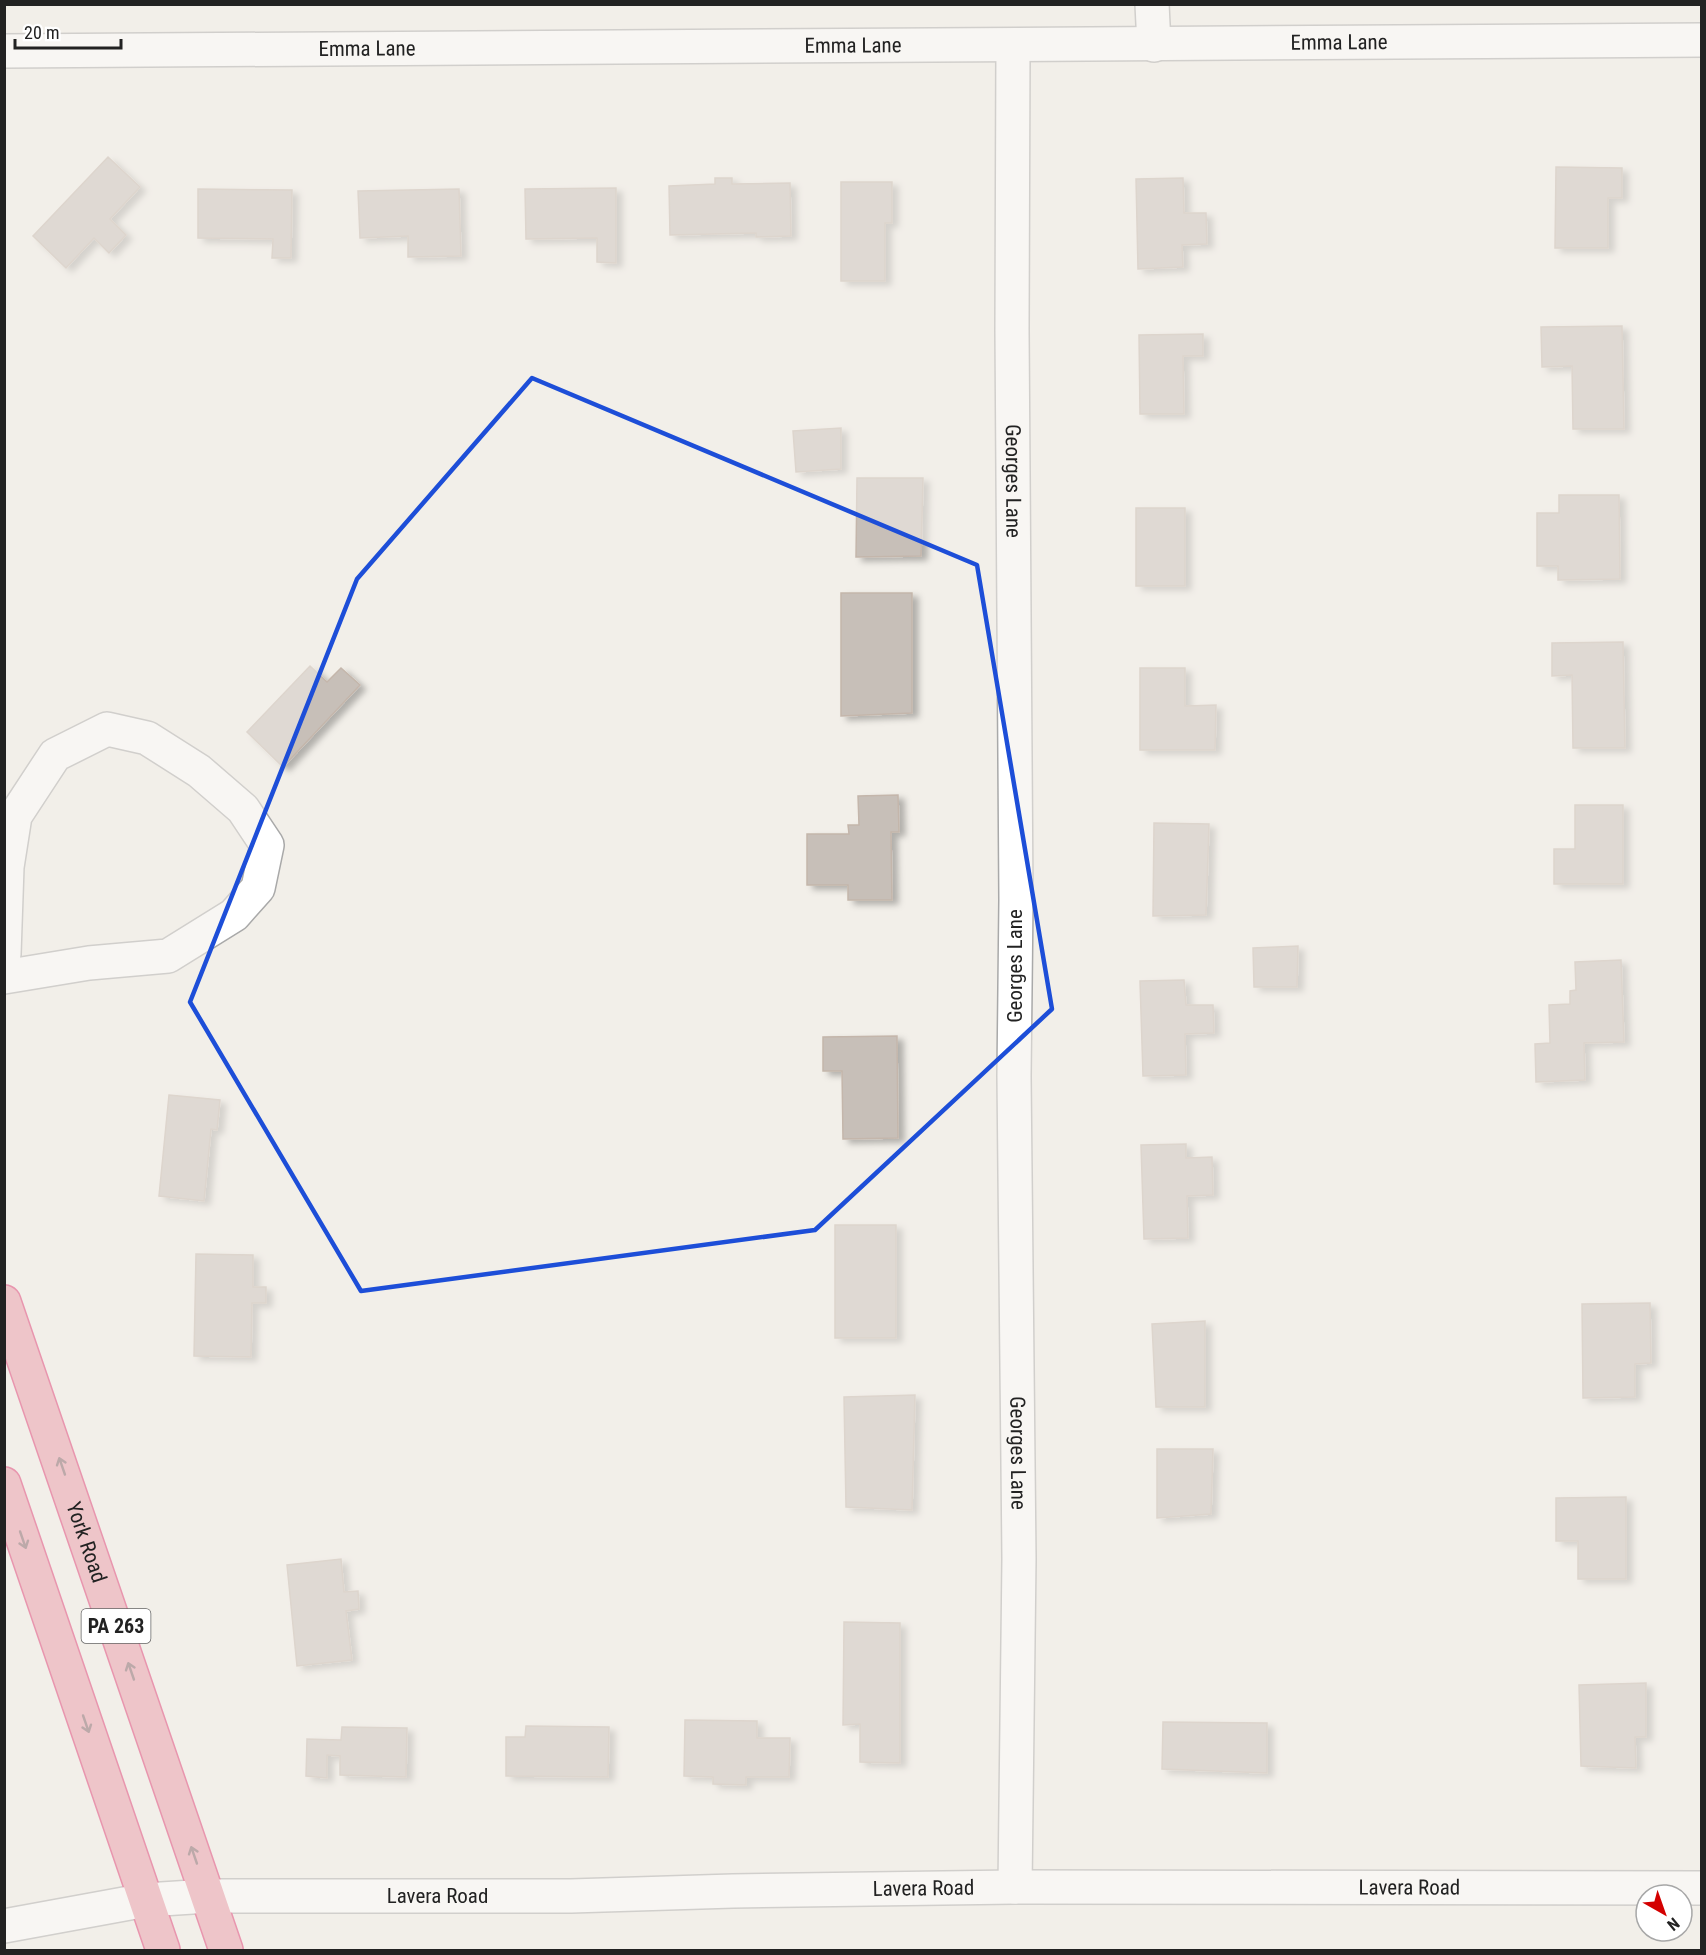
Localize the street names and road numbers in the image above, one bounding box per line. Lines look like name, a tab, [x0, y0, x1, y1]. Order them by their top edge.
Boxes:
street label: Emma Lane	[1290, 30, 1388, 55]
street label: Emma Lane	[804, 33, 902, 58]
street label: Emma Lane	[318, 36, 416, 61]
street label: Georges Lane	[1001, 424, 1025, 538]
street label: Georges Lane	[1003, 909, 1027, 1023]
street label: Georges Lane	[1005, 1396, 1030, 1510]
street label: York Road	[61, 1499, 111, 1586]
road number: PA 263	[82, 1609, 150, 1643]
street label: Lavera Road	[872, 1876, 974, 1901]
street label: Lavera Road	[1359, 1876, 1460, 1900]
street label: Lavera Road	[387, 1884, 488, 1908]

